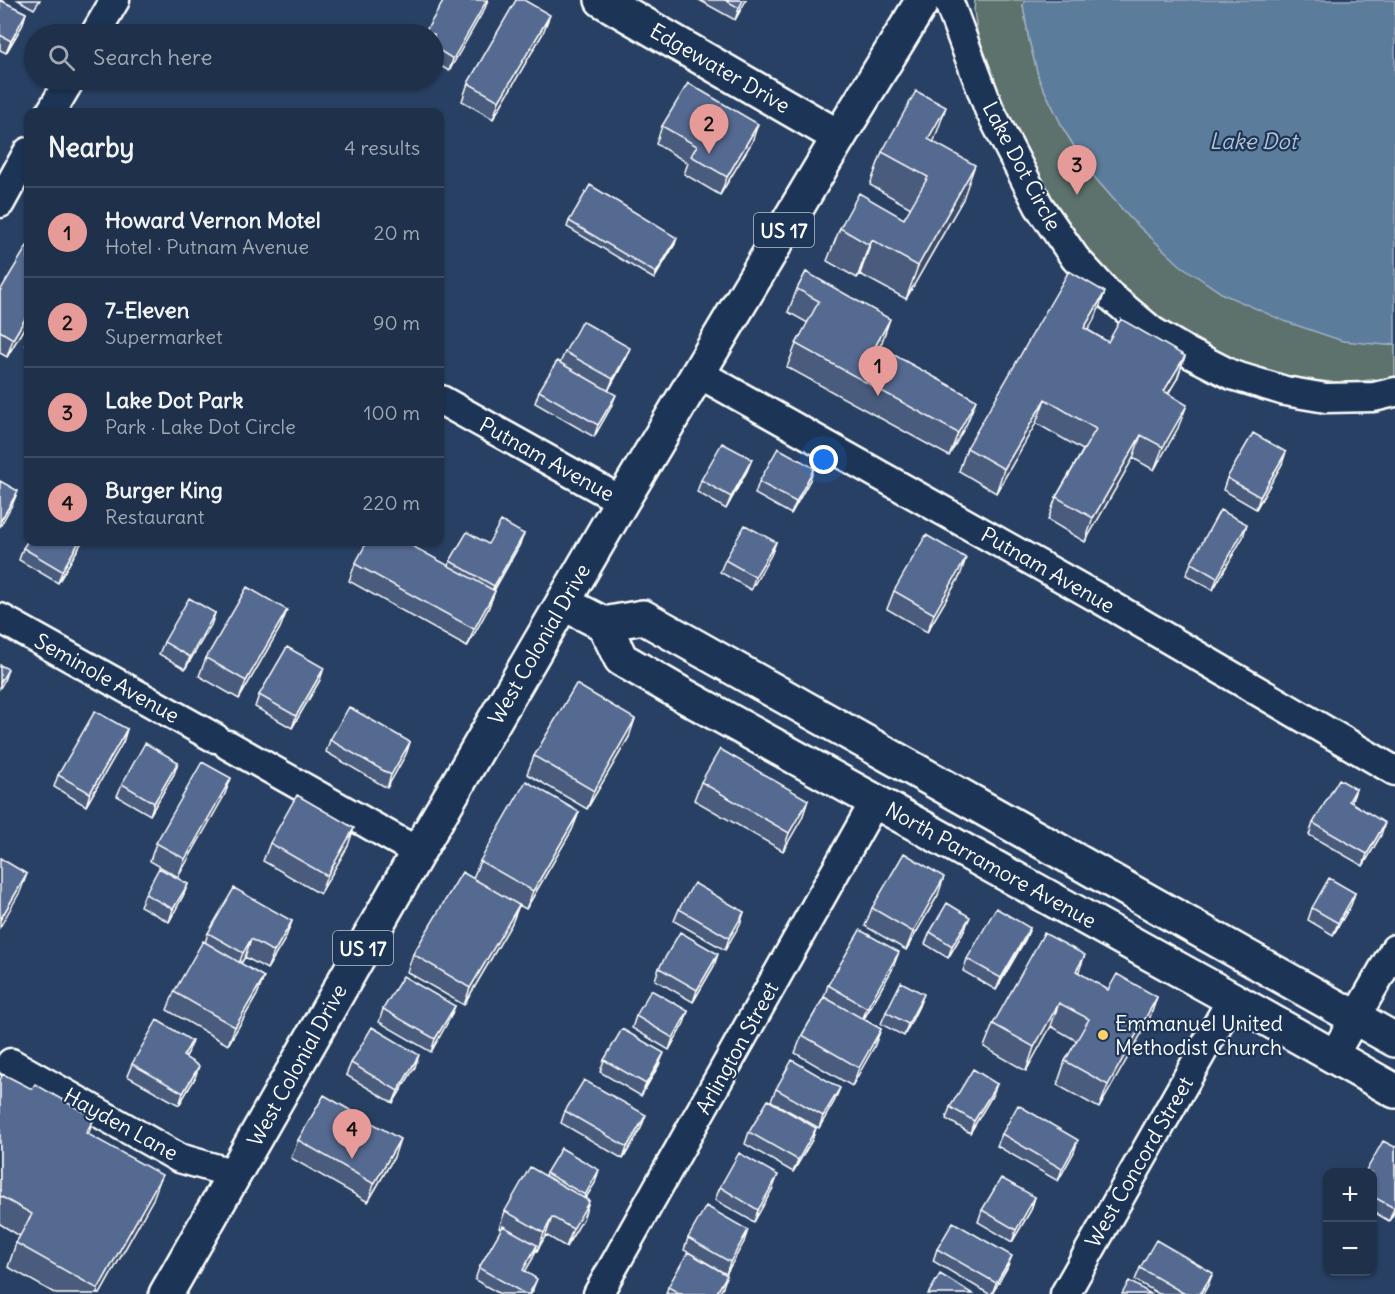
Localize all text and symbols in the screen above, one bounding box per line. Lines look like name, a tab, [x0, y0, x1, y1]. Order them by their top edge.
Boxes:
street label: Edgewater Drive	[645, 17, 795, 119]
search box	[24, 24, 444, 90]
icon: search	[45, 41, 78, 74]
text: Search here	[93, 43, 212, 71]
street label: Lake Dot Circle	[977, 97, 1067, 235]
pin: 2	[690, 104, 728, 154]
water label: Lake Dot	[1209, 127, 1299, 155]
text: Nearby	[48, 131, 134, 164]
text: 4 results	[344, 135, 420, 160]
pin: 3	[1058, 146, 1096, 195]
text: Howard Vernon Motel	[105, 206, 321, 234]
road number: US 17	[754, 213, 814, 247]
text: 1	[64, 220, 71, 245]
text: 20 m	[374, 220, 420, 245]
text: Hotel · Putnam Avenue	[105, 234, 309, 259]
text: 7-Eleven	[105, 296, 189, 324]
text: 2	[62, 310, 73, 335]
text: 90 m	[373, 310, 420, 335]
text: Supermarket	[105, 324, 223, 349]
pin: 1	[858, 346, 898, 396]
text: Lake Dot Park	[105, 386, 243, 414]
text: 3	[62, 400, 73, 425]
text: 100 m	[363, 400, 420, 425]
street label: Putnam Avenue	[475, 411, 619, 507]
text: Park · Lake Dot Circle	[105, 414, 296, 439]
your location	[809, 445, 838, 474]
text: Burger King	[105, 476, 223, 504]
text: 4	[62, 490, 73, 515]
text: 220 m	[363, 490, 420, 515]
text: Restaurant	[105, 504, 204, 529]
street label: Putnam Avenue	[976, 521, 1120, 619]
street label: West Colonial Drive	[482, 559, 596, 729]
street label: Seminole Avenue	[30, 627, 184, 729]
street label: North Parramore Avenue	[881, 796, 1101, 934]
road number: US 17	[333, 931, 393, 965]
street label: Arlington Street	[689, 977, 785, 1119]
street label: West Colonial Drive	[241, 979, 353, 1151]
place label: Emmanuel United Methodist Church	[1115, 1010, 1283, 1061]
marker: Emmanuel United Methodist Church	[1096, 1028, 1110, 1042]
street label: West Concord Street	[1079, 1072, 1199, 1252]
street label: Hayden Lane	[59, 1082, 183, 1166]
pin: 4	[332, 1110, 372, 1159]
map controls	[1323, 1168, 1377, 1276]
button: +	[1323, 1168, 1377, 1222]
button: −	[1323, 1222, 1377, 1276]

